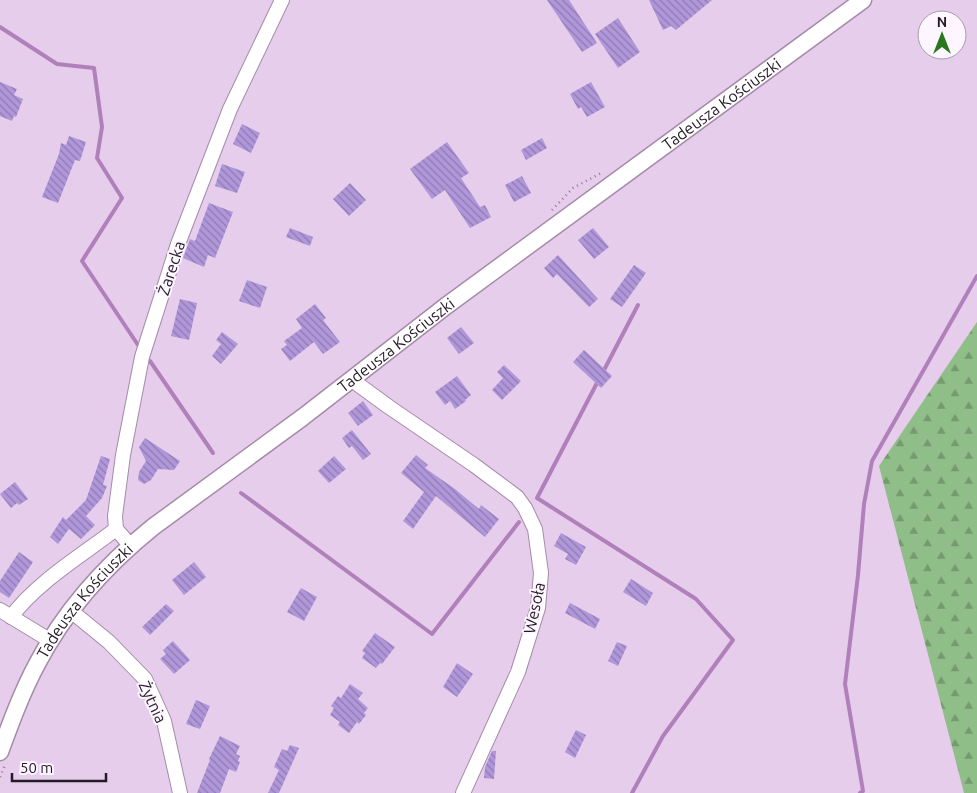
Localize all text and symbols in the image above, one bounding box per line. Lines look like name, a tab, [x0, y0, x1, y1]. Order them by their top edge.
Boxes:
north arrow	[917, 10, 967, 60]
text: N	[937, 14, 947, 30]
street label: Tadeusza Kościuszki	[659, 54, 784, 153]
street label: Żarecka	[154, 239, 188, 297]
street label: Tadeusza Kościuszki	[334, 294, 458, 396]
street label: Tadeusza Kościuszki	[33, 540, 136, 661]
street label: Wesoła	[520, 581, 548, 635]
street label: Żytnia	[136, 678, 170, 726]
scale bar	[12, 750, 106, 782]
text: 50 m	[20, 759, 53, 776]

